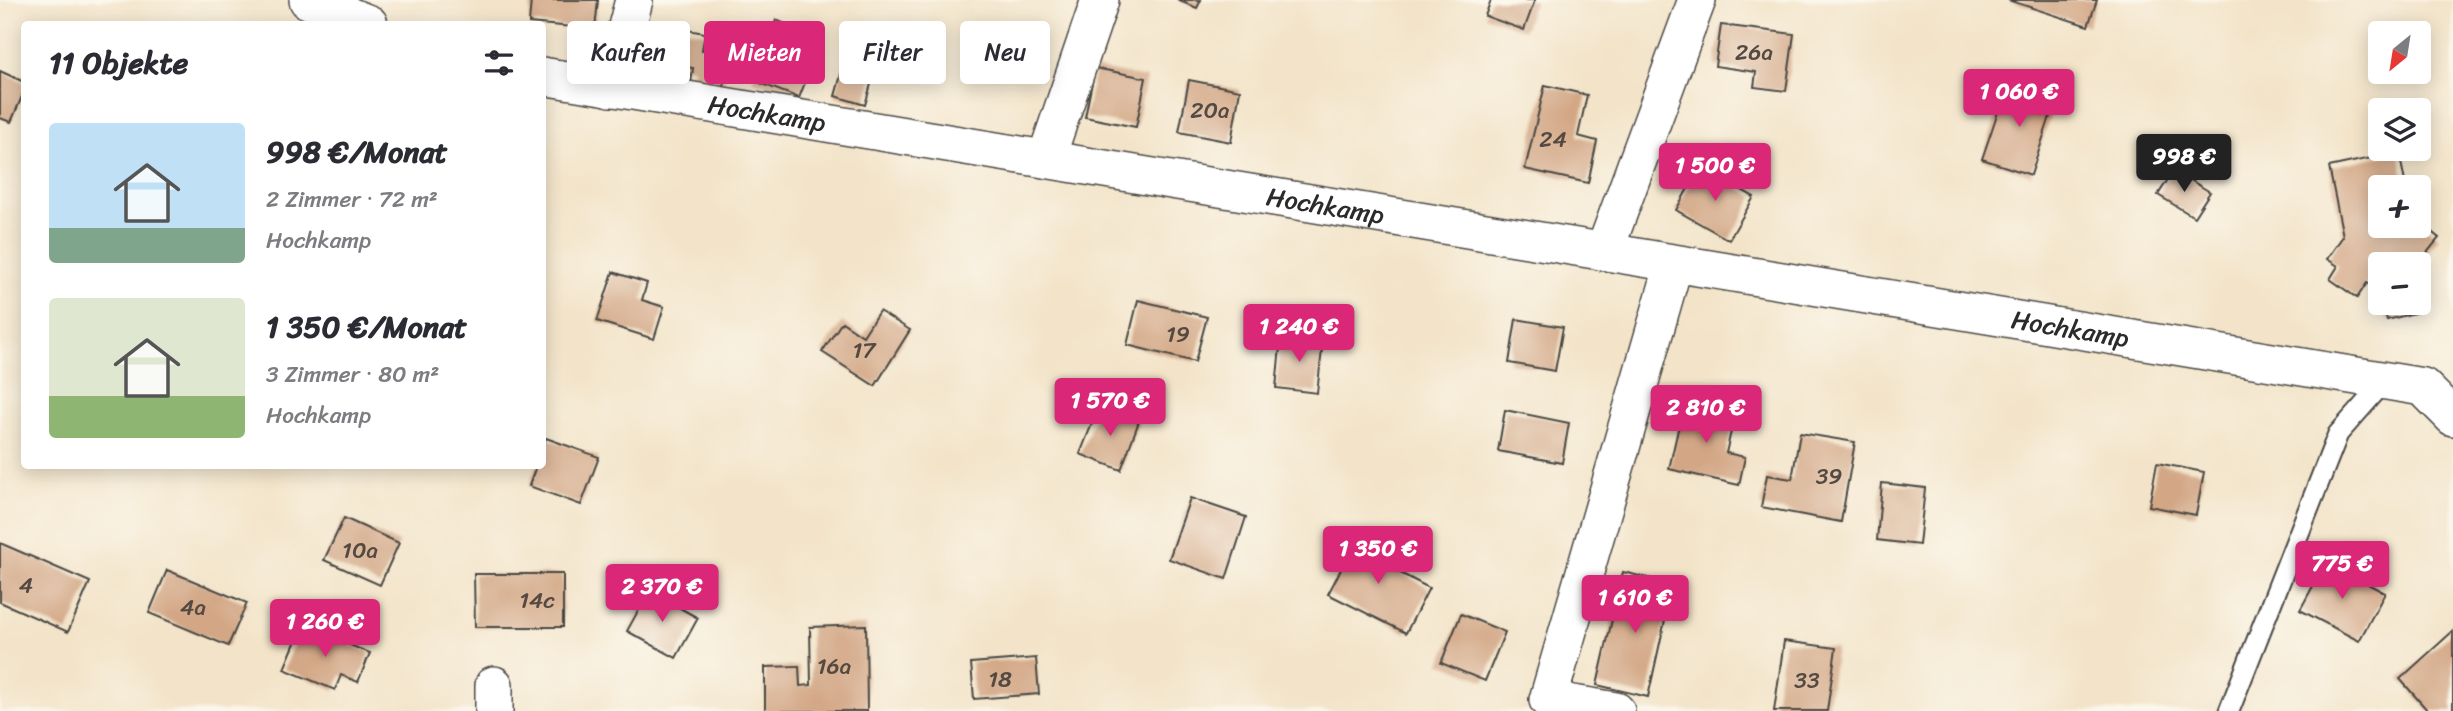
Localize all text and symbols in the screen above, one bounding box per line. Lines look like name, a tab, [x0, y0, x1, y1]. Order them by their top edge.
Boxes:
chip: Kaufen	[567, 21, 690, 84]
chip: Mieten	[704, 21, 825, 84]
chip: Filter	[839, 21, 946, 84]
chip: Neu	[960, 21, 1050, 84]
north arrow	[2368, 21, 2431, 84]
map controls	[2368, 21, 2431, 315]
house number: 26a	[1735, 32, 1773, 73]
text: 11 Objekte	[49, 36, 188, 90]
icon: filters	[480, 44, 518, 82]
pin: 1 060 €	[1954, 69, 2084, 129]
text: 1 060 €	[1979, 71, 2059, 112]
street label: Hochkamp	[705, 81, 830, 146]
house number: 20a	[1190, 90, 1230, 131]
button: layers	[2368, 98, 2431, 161]
house number: 24	[1539, 119, 1567, 160]
text: 998 €/Monat	[266, 125, 448, 179]
pin: 998 €	[2135, 134, 2233, 194]
text: 998 €	[2152, 136, 2216, 177]
pin: 1 500 €	[1650, 144, 1780, 203]
text: 1 500 €	[1675, 145, 1755, 186]
icon: home	[105, 151, 189, 235]
street label: Hochkamp	[1263, 173, 1388, 238]
button: +	[2368, 175, 2431, 238]
text: 2 Zimmer · 72 m²	[266, 179, 438, 220]
text: Hochkamp	[266, 220, 371, 261]
button: −	[2368, 252, 2431, 315]
street label: Hochkamp	[2008, 296, 2133, 361]
text: 1 350 €/Monat	[266, 300, 467, 354]
pin: 1 240 €	[1234, 304, 1364, 364]
text: 1 240 €	[1259, 306, 1339, 347]
house number: 19	[1166, 314, 1190, 355]
icon: home	[105, 326, 189, 410]
house number: 17	[853, 330, 877, 371]
text: 3 Zimmer · 80 m²	[266, 354, 439, 395]
pin: 1 570 €	[1045, 378, 1175, 438]
text: 1 570 €	[1071, 380, 1149, 421]
pin: 2 810 €	[1641, 386, 1771, 445]
text: 2 810 €	[1667, 387, 1745, 428]
text: Hochkamp	[266, 395, 371, 436]
house number: 39	[1816, 456, 1842, 497]
pin: 1 350 €	[1313, 526, 1443, 586]
text: 1 350 €	[1339, 528, 1417, 569]
house number: 10a	[342, 530, 378, 571]
pin: 775 €	[2293, 542, 2391, 601]
text: 775 €	[2311, 543, 2373, 584]
pin: 2 370 €	[597, 564, 727, 624]
house number: 4	[19, 565, 33, 606]
text: 2 370 €	[622, 566, 702, 607]
pin: 1 610 €	[1570, 576, 1700, 635]
text: 1 610 €	[1598, 577, 1672, 618]
house number: 14c	[519, 580, 555, 621]
house number: 4a	[180, 587, 206, 628]
pin: 1 260 €	[260, 600, 390, 659]
text: 1 260 €	[286, 601, 364, 642]
house number: 16a	[817, 646, 851, 687]
house number: 18	[988, 659, 1012, 700]
house number: 33	[1794, 660, 1820, 701]

